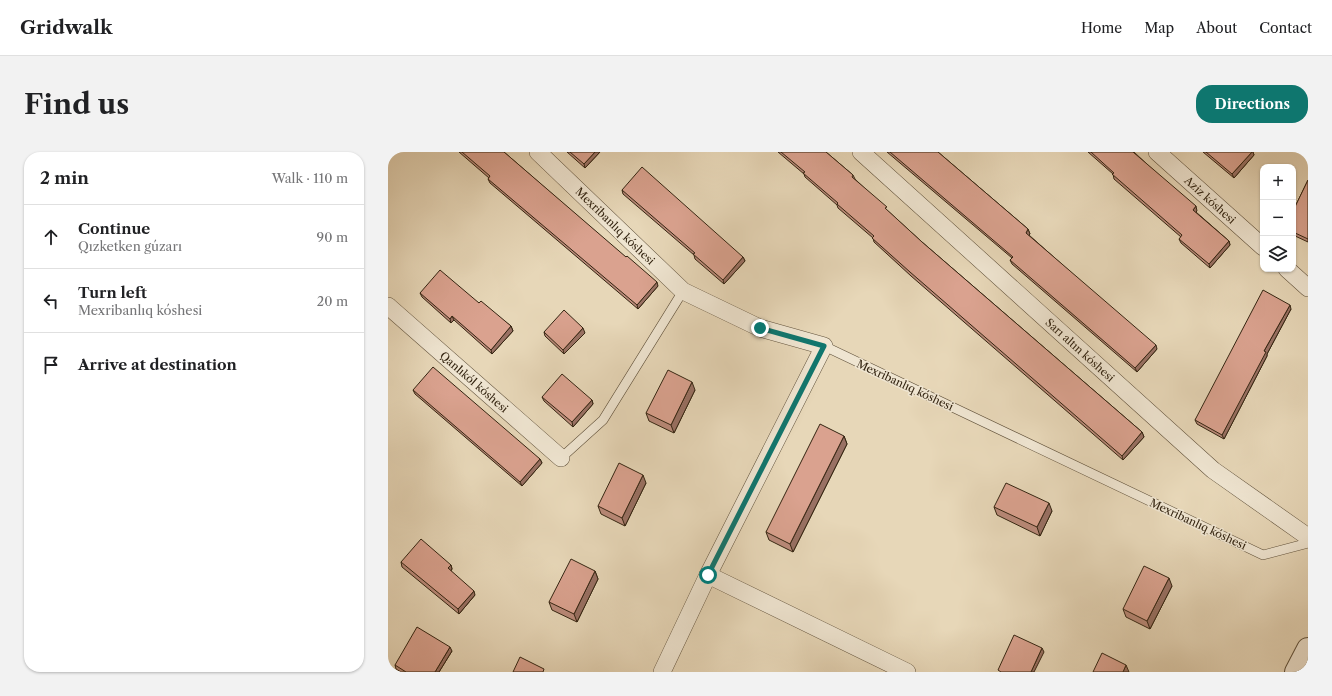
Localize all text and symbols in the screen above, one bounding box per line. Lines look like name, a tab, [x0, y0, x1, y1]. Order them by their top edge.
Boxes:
text: Gridwalk	[20, 16, 113, 39]
text: Home	[1081, 19, 1122, 37]
text: Map	[1144, 19, 1174, 37]
text: About	[1196, 19, 1237, 37]
text: Contact	[1259, 19, 1312, 37]
button: Directions	[1196, 85, 1308, 123]
text: Find us	[24, 87, 129, 121]
map controls	[1260, 164, 1296, 272]
button: +	[1260, 164, 1296, 200]
text: 2 min	[40, 168, 89, 188]
text: Walk · 110 m	[272, 170, 348, 186]
street label: Aziz kóshesi	[1181, 173, 1239, 227]
street label: Mexribanlıq kóshesi	[572, 184, 658, 268]
button: −	[1260, 200, 1296, 236]
text: Continue	[78, 219, 150, 238]
icon: ahead	[40, 226, 62, 248]
text: 90 m	[317, 229, 348, 245]
button: layers	[1260, 236, 1296, 272]
text: Qızketken gúzarı	[78, 238, 182, 254]
text: Turn left	[78, 283, 147, 302]
icon: left	[40, 290, 62, 312]
text: 20 m	[317, 293, 348, 309]
text: Mexribanlıq kóshesi	[78, 302, 202, 318]
street label: Sarı altın kóshesi	[1043, 315, 1118, 385]
route end	[751, 319, 769, 337]
street label: Qanlıkól kóshesi	[437, 349, 512, 416]
icon: arrive	[40, 354, 62, 376]
text: Arrive at destination	[78, 355, 237, 374]
street label: Mexribanlıq kóshesi	[854, 356, 956, 414]
street label: Mexribanlıq kóshesi	[1147, 495, 1249, 553]
route start	[699, 566, 717, 584]

